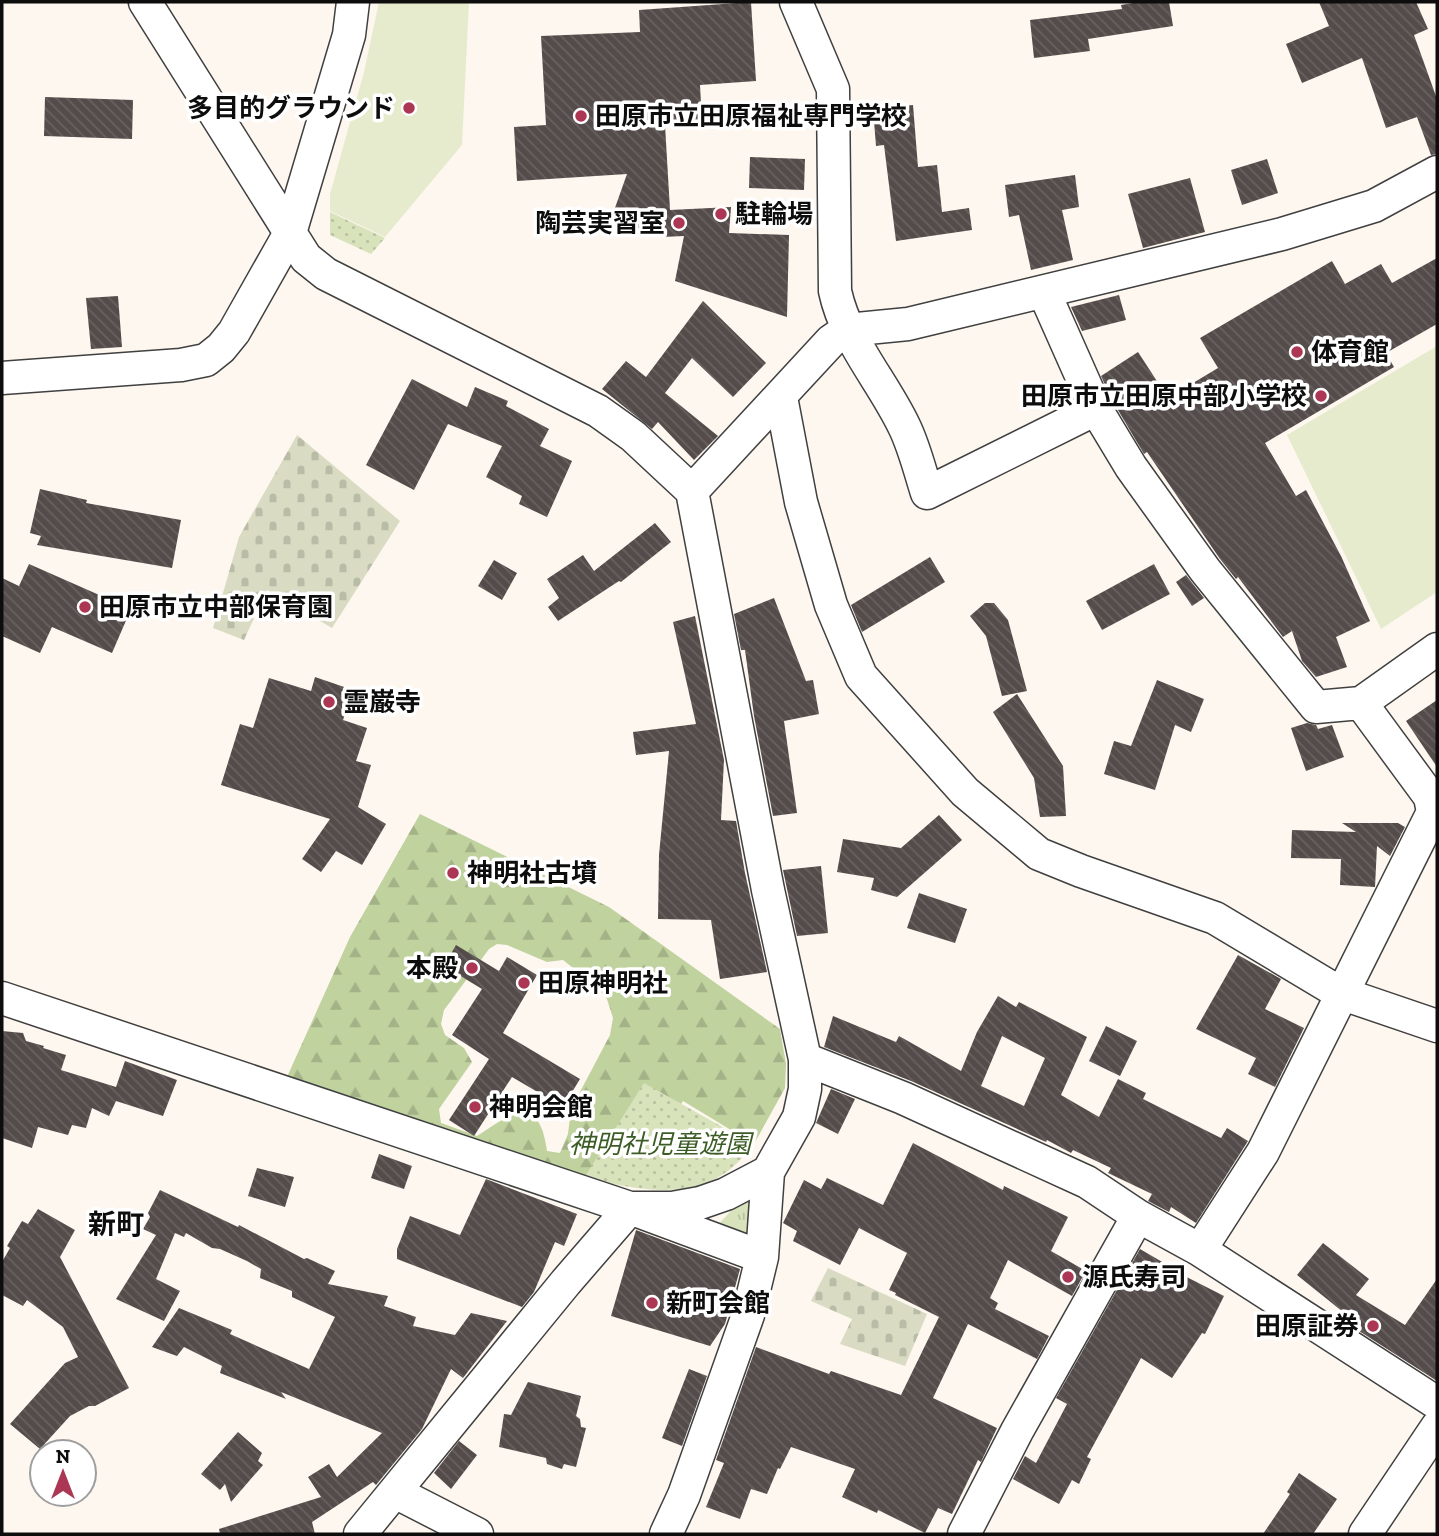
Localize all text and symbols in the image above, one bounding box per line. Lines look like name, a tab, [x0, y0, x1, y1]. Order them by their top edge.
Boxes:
place label: 多目的グラウンド	[187, 92, 395, 124]
marker: 多目的グラウンド	[401, 100, 417, 116]
place label: 田原市立田原福祉専門学校	[595, 100, 907, 132]
marker: 田原市立田原福祉専門学校	[573, 108, 589, 124]
place label: 駐輪場	[735, 198, 813, 230]
marker: 駐輪場	[713, 206, 729, 222]
place label: 陶芸実習室	[535, 207, 665, 239]
marker: 陶芸実習室	[671, 215, 687, 231]
place label: 体育館	[1311, 336, 1389, 368]
marker: 体育館	[1289, 344, 1305, 360]
place label: 田原市立田原中部小学校	[1021, 380, 1307, 412]
marker: 田原市立田原中部小学校	[1313, 388, 1329, 404]
place label: 田原市立中部保育園	[99, 591, 333, 623]
marker: 田原市立中部保育園	[77, 599, 93, 615]
place label: 霊巌寺	[343, 686, 421, 718]
marker: 霊巌寺	[321, 694, 337, 710]
place label: 神明社古墳	[467, 857, 597, 889]
marker: 神明社古墳	[445, 865, 461, 881]
place label: 本殿	[406, 952, 458, 984]
marker: 本殿	[464, 960, 480, 976]
place label: 田原神明社	[538, 967, 668, 999]
marker: 田原神明社	[516, 975, 532, 991]
place label: 神明会館	[489, 1091, 593, 1123]
marker: 神明会館	[467, 1099, 483, 1115]
park label: 神明社児童遊園	[569, 1128, 755, 1160]
district label: 新町	[88, 1208, 144, 1241]
place label: 源氏寿司	[1082, 1261, 1186, 1293]
marker: 源氏寿司	[1060, 1269, 1076, 1285]
place label: 新町会館	[666, 1287, 770, 1319]
marker: 新町会館	[644, 1295, 660, 1311]
place label: 田原証券	[1255, 1310, 1359, 1342]
marker: 田原証券	[1365, 1318, 1381, 1334]
north arrow	[28, 1438, 98, 1508]
text: N	[56, 1445, 70, 1468]

